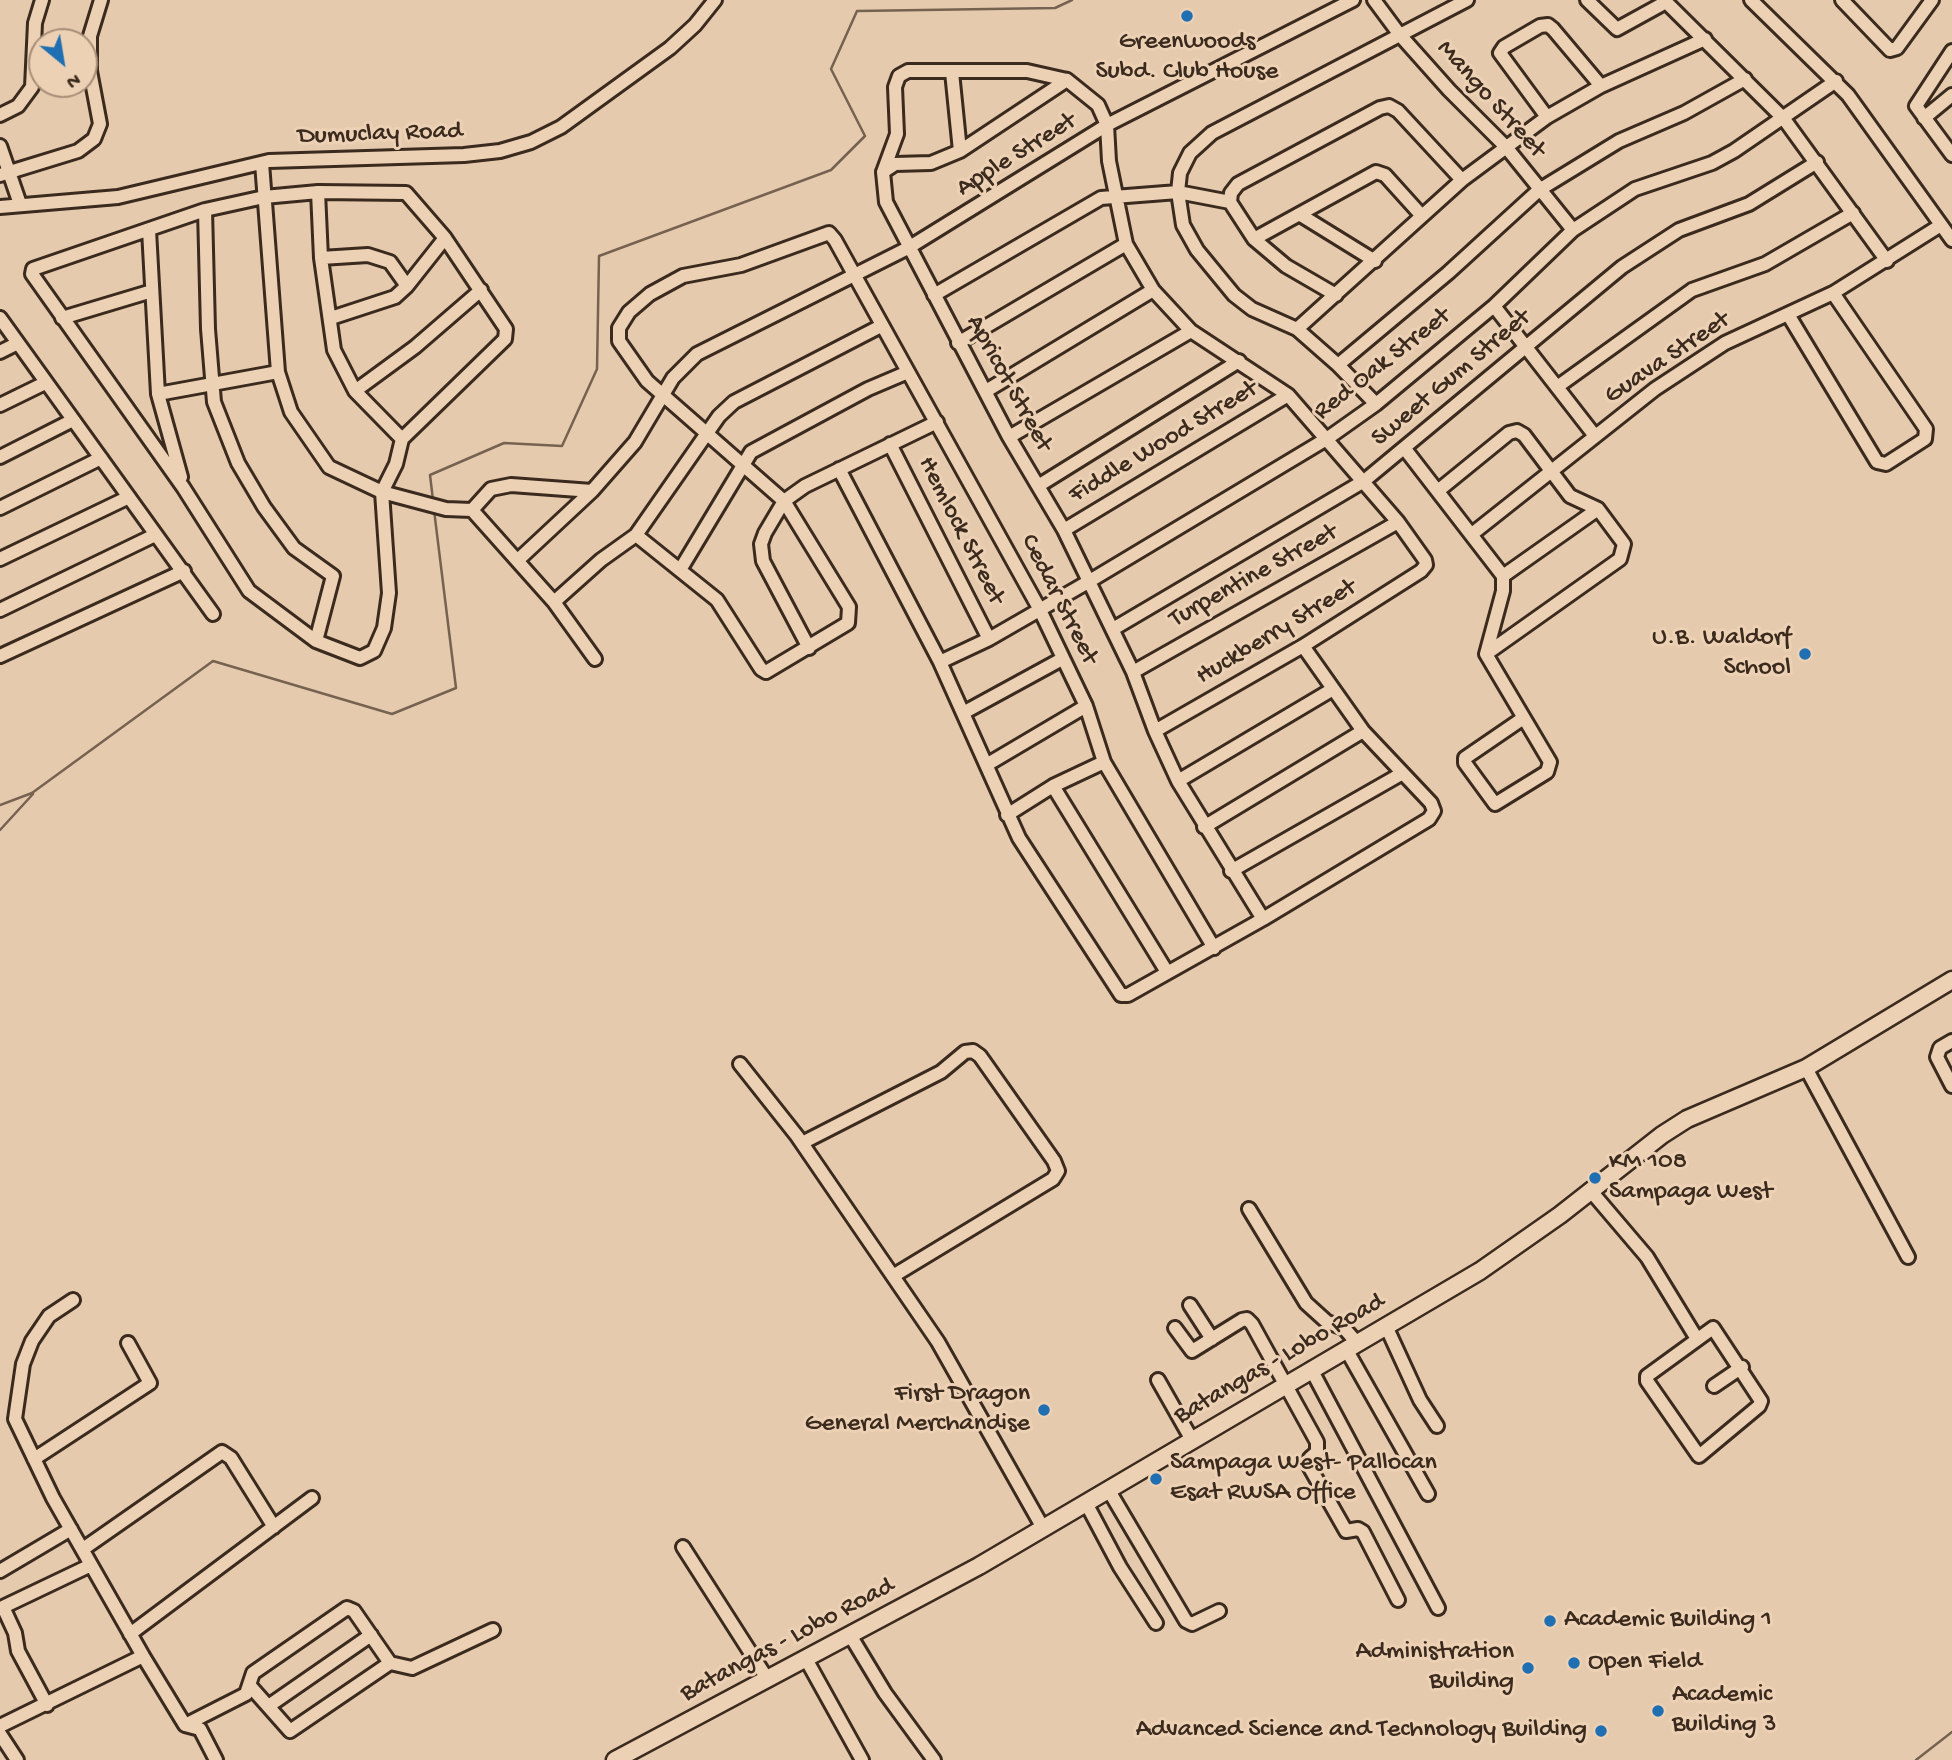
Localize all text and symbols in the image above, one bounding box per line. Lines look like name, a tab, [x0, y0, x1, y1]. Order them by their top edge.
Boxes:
marker: Greenwoods Subd. Club House	[1179, 8, 1195, 24]
place label: Greenwoods Subd. Club House	[1096, 27, 1278, 88]
north arrow	[28, 28, 98, 98]
street label: Mango Street	[1429, 34, 1551, 166]
text: N	[62, 67, 84, 93]
street label: Apple Street	[951, 107, 1083, 205]
street label: Dumuclay Road	[297, 117, 463, 153]
street label: Red Oak Street	[1308, 302, 1458, 428]
street label: Sweet Gum Street	[1366, 303, 1538, 455]
street label: Guava Street	[1599, 306, 1737, 412]
street label: Apricot Street	[958, 310, 1058, 458]
street label: Fiddle Wood Street	[1064, 374, 1264, 512]
street label: Hemlock Street	[909, 452, 1011, 610]
street label: Turpentine Street	[1164, 518, 1344, 636]
street label: Cedar Street	[1012, 530, 1104, 670]
street label: Huckberry Street	[1191, 573, 1363, 693]
place label: U.B. Waldorf School	[1652, 623, 1791, 684]
marker: U.B. Waldorf School	[1797, 646, 1813, 662]
place label: KM 108 Sampaga West	[1609, 1147, 1772, 1208]
marker: KM 108 Sampaga West	[1587, 1170, 1603, 1186]
street label: Batangas - Lobo Road	[1169, 1287, 1391, 1433]
place label: First Dragon General Merchandise	[805, 1379, 1030, 1440]
marker: First Dragon General Merchandise	[1036, 1402, 1052, 1418]
place label: Sampaga West- Pallocan Esat RWSA Office	[1170, 1448, 1437, 1510]
marker: Sampaga West- Pallocan Esat RWSA Office	[1148, 1471, 1164, 1487]
street label: Batangas - Lobo Road	[676, 1571, 900, 1711]
place label: Academic Building 1	[1564, 1605, 1772, 1637]
marker: Academic Building 1	[1542, 1613, 1558, 1629]
place label: Administration Building	[1355, 1637, 1514, 1698]
place label: Open Field	[1588, 1647, 1702, 1679]
marker: Open Field	[1566, 1655, 1582, 1671]
marker: Administration Building	[1520, 1660, 1536, 1676]
place label: Academic Building 3	[1672, 1680, 1777, 1742]
marker: Academic Building 3	[1650, 1703, 1666, 1719]
place label: Advanced Science and Technology Building	[1136, 1715, 1587, 1747]
marker: Advanced Science and Technology Building	[1593, 1723, 1609, 1739]

